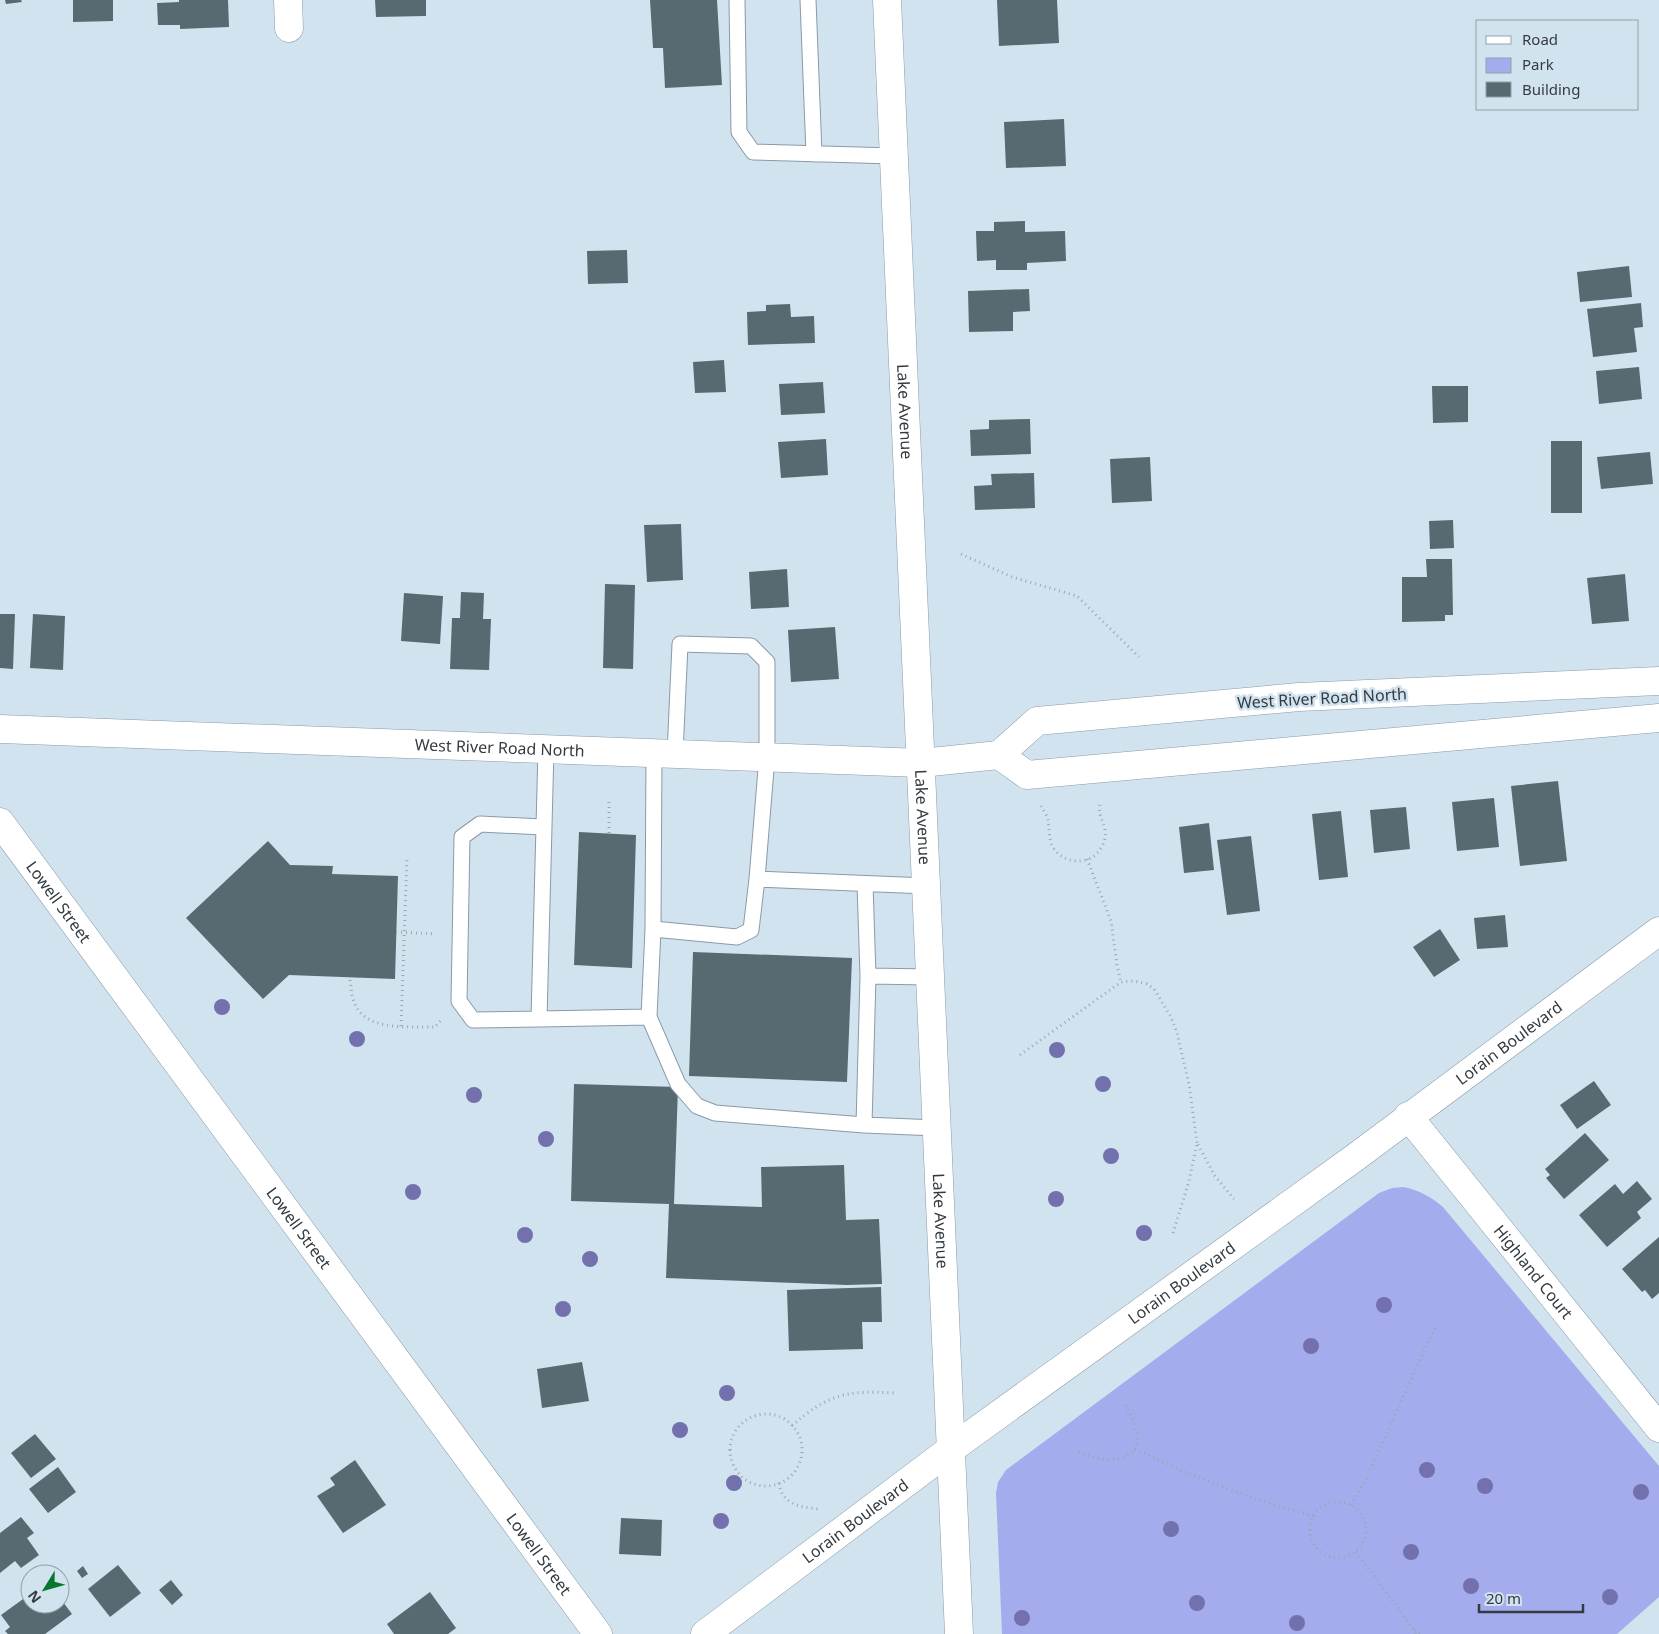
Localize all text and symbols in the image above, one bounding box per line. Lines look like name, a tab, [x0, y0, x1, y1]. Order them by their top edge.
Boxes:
legend	[1476, 20, 1639, 110]
text: Road	[1522, 29, 1558, 49]
text: Park	[1522, 54, 1554, 74]
text: Building	[1522, 79, 1580, 99]
street label: Lake Avenue	[892, 363, 918, 460]
street label: West River Road North	[1237, 683, 1407, 713]
street label: West River Road North	[414, 733, 585, 762]
street label: Lake Avenue	[910, 769, 936, 865]
street label: Lowell Street	[21, 856, 96, 947]
street label: Lorain Boulevard	[1451, 996, 1567, 1090]
street label: Lake Avenue	[928, 1173, 954, 1269]
street label: Lowell Street	[261, 1182, 336, 1273]
street label: Highland Court	[1489, 1220, 1578, 1324]
street label: Lorain Boulevard	[1123, 1236, 1240, 1329]
street label: Lorain Boulevard	[798, 1474, 913, 1568]
street label: Lowell Street	[502, 1509, 577, 1600]
north arrow	[20, 1564, 70, 1614]
scale bar	[1479, 1582, 1583, 1614]
text: N	[23, 1587, 45, 1607]
text: 20 m	[1486, 1588, 1521, 1608]

